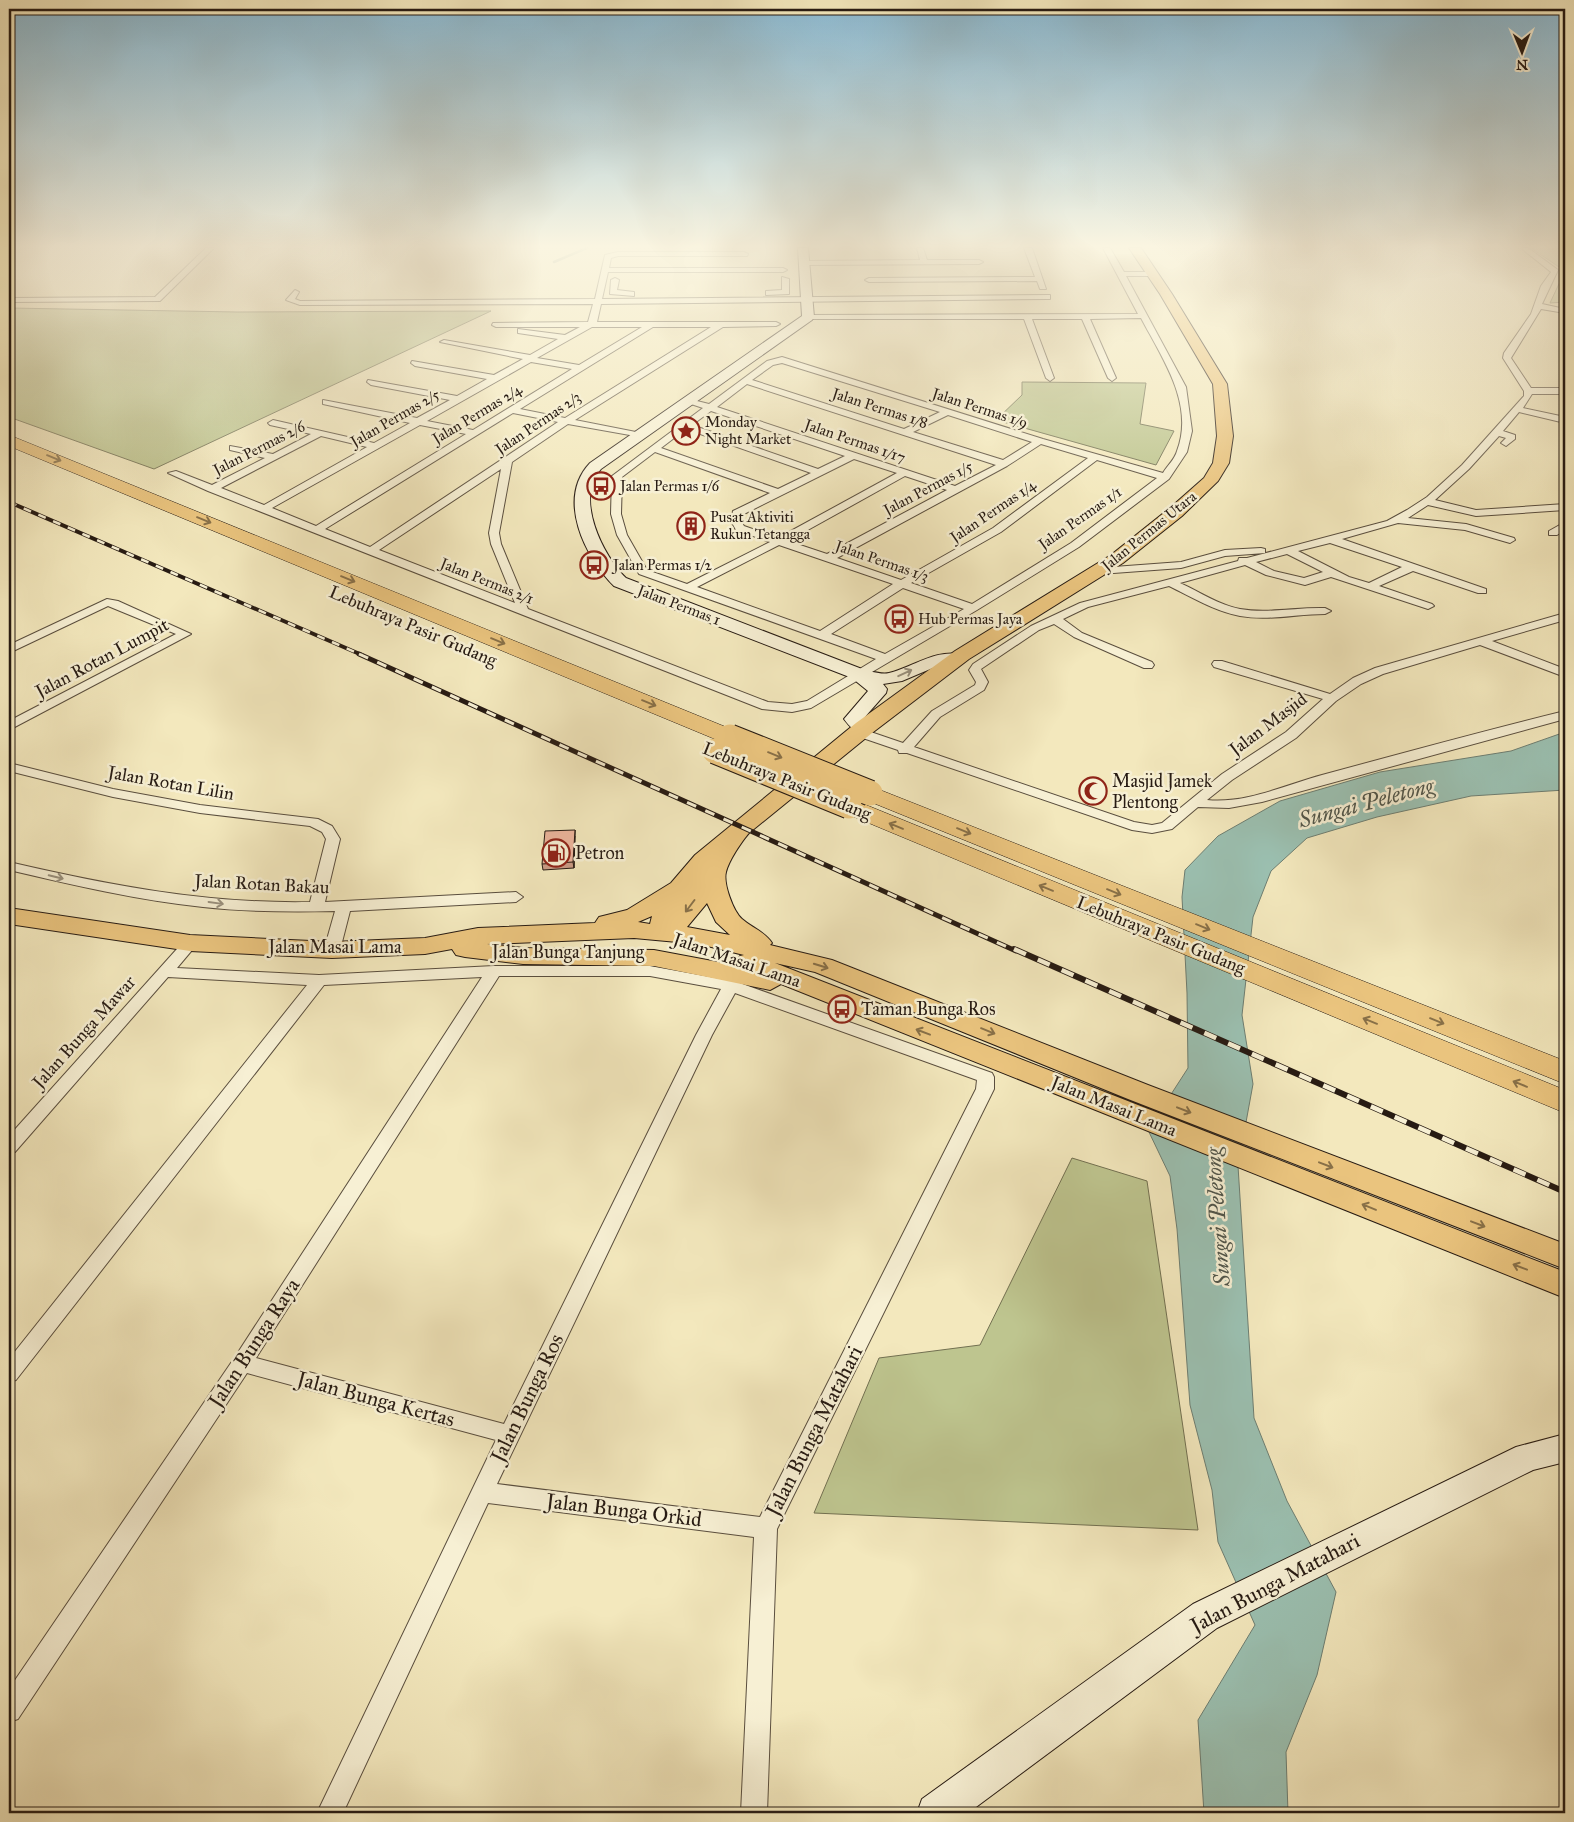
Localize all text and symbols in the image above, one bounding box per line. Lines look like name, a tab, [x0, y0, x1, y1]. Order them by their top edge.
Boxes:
north arrow	[1496, 28, 1546, 78]
text: N	[1516, 56, 1528, 73]
street label: Jalan Permas 2/4	[427, 380, 526, 450]
street label: Jalan Permas 1/8	[828, 383, 930, 433]
street label: Jalan Permas 1/9	[928, 383, 1030, 433]
street label: Jalan Permas 2/5	[346, 385, 443, 453]
street label: Jalan Permas 2/3	[490, 388, 585, 460]
place label: Monday Night Market	[705, 413, 792, 448]
street label: Jalan Permas 1/17	[800, 415, 908, 468]
place icon: Monday Night Market	[671, 416, 701, 446]
street label: Jalan Permas 2/6	[208, 417, 310, 481]
one-way arrow	[46, 453, 61, 463]
street label: Jalan Permas 1/5	[879, 457, 976, 521]
bus stop icon: Jalan Permas 1/6	[586, 471, 616, 501]
street label: Jalan Permas 1/4	[945, 475, 1040, 548]
place label: Jalan Permas 1/6	[618, 477, 720, 496]
street label: Jalan Permas 1/1	[1033, 483, 1126, 555]
street label: Jalan Permas Utara	[1096, 487, 1201, 577]
place label: Pusat Aktiviti Rukun Tetangga	[710, 508, 811, 543]
building icon: Pusat Aktiviti Rukun Tetangga	[676, 511, 706, 541]
one-way arrow	[196, 515, 211, 525]
street label: Jalan Permas 1/3	[831, 536, 931, 586]
bus stop icon: Jalan Permas 1/2	[579, 550, 609, 580]
street label: Jalan Permas 2/1	[436, 553, 536, 609]
place label: Jalan Permas 1/2	[611, 556, 712, 575]
one-way arrow	[340, 575, 355, 584]
street label: Jalan Permas 1	[633, 580, 723, 630]
street label: Lebuhraya Pasir Gudang	[325, 581, 501, 672]
bus stop icon: Hub Permas Jaya	[884, 604, 914, 634]
place label: Hub Permas Jaya	[918, 610, 1023, 629]
street label: Jalan Rotan Lumpit	[30, 613, 174, 704]
one-way arrow	[490, 637, 505, 646]
one-way arrow	[897, 668, 912, 677]
street label: Jalan Masjid	[1223, 688, 1312, 762]
one-way arrow	[640, 699, 656, 708]
street label: Lebuhraya Pasir Gudang	[699, 737, 875, 826]
one-way arrow	[767, 751, 782, 760]
street label: Jalan Rotan Lilin	[104, 761, 236, 806]
place label: Masjid Jamek Plentong	[1112, 770, 1213, 814]
water label: Sungai Peletong	[1295, 771, 1438, 834]
mosque icon: Masjid Jamek Plentong	[1078, 776, 1108, 806]
one-way arrow	[889, 821, 904, 830]
one-way arrow	[956, 827, 971, 836]
fuel station icon: Petron	[541, 838, 571, 868]
place label: Petron	[575, 842, 625, 864]
street label: Jalan Rotan Bakau	[192, 869, 330, 900]
one-way arrow	[48, 873, 64, 882]
one-way arrow	[1039, 883, 1054, 892]
one-way arrow	[1106, 887, 1121, 897]
street label: Lebuhraya Pasir Gudang	[1073, 891, 1249, 980]
one-way arrow	[208, 898, 224, 908]
one-way arrow	[685, 899, 696, 912]
one-way arrow	[1195, 923, 1210, 933]
street label: Jalan Masai Lama	[668, 927, 804, 993]
street label: Jalan Masai Lama	[266, 936, 402, 959]
street label: Jalan Bunga Tanjung	[490, 941, 645, 964]
one-way arrow	[813, 961, 829, 971]
street label: Jalan Bunga Mawar	[26, 971, 141, 1095]
bus stop icon: Taman Bunga Ros	[827, 994, 857, 1024]
place label: Taman Bunga Ros	[861, 998, 996, 1021]
one-way arrow	[1363, 1016, 1378, 1026]
one-way arrow	[1429, 1017, 1444, 1027]
one-way arrow	[916, 1026, 931, 1035]
one-way arrow	[981, 1028, 996, 1037]
street label: Jalan Masai Lama	[1046, 1070, 1180, 1142]
one-way arrow	[1513, 1078, 1528, 1088]
one-way arrow	[1176, 1106, 1191, 1115]
water label: Sungai Peletong	[1199, 1145, 1236, 1288]
one-way arrow	[1318, 1161, 1333, 1171]
one-way arrow	[1362, 1202, 1377, 1211]
one-way arrow	[1470, 1220, 1485, 1229]
one-way arrow	[1513, 1261, 1528, 1271]
street label: Jalan Bunga Raya	[201, 1273, 306, 1414]
street label: Jalan Bunga Ros	[484, 1329, 569, 1468]
street label: Jalan Bunga Matahari	[759, 1341, 868, 1522]
street label: Jalan Bunga Kertas	[292, 1365, 458, 1433]
street label: Jalan Bunga Orkid	[543, 1487, 704, 1533]
street label: Jalan Bunga Matahari	[1184, 1527, 1364, 1640]

